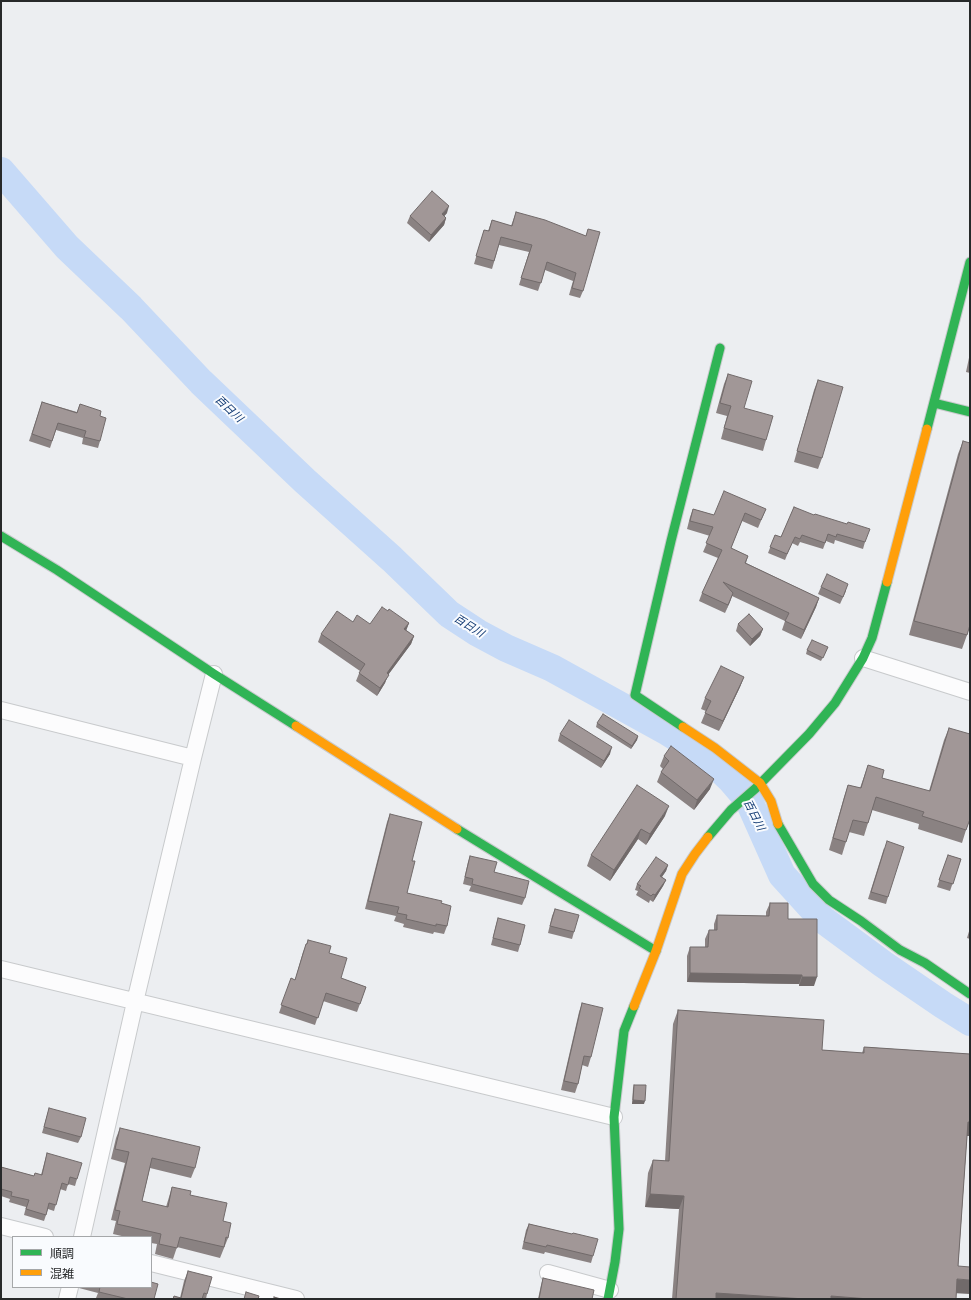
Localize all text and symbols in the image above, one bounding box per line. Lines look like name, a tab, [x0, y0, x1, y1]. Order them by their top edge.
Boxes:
water label: 百日川	[212, 393, 246, 425]
water label: 百日川	[452, 612, 486, 640]
water label: 百日川	[741, 797, 767, 833]
legend	[12, 1236, 152, 1288]
text: 順調	[50, 1247, 74, 1261]
text: 混雑	[50, 1267, 74, 1281]

